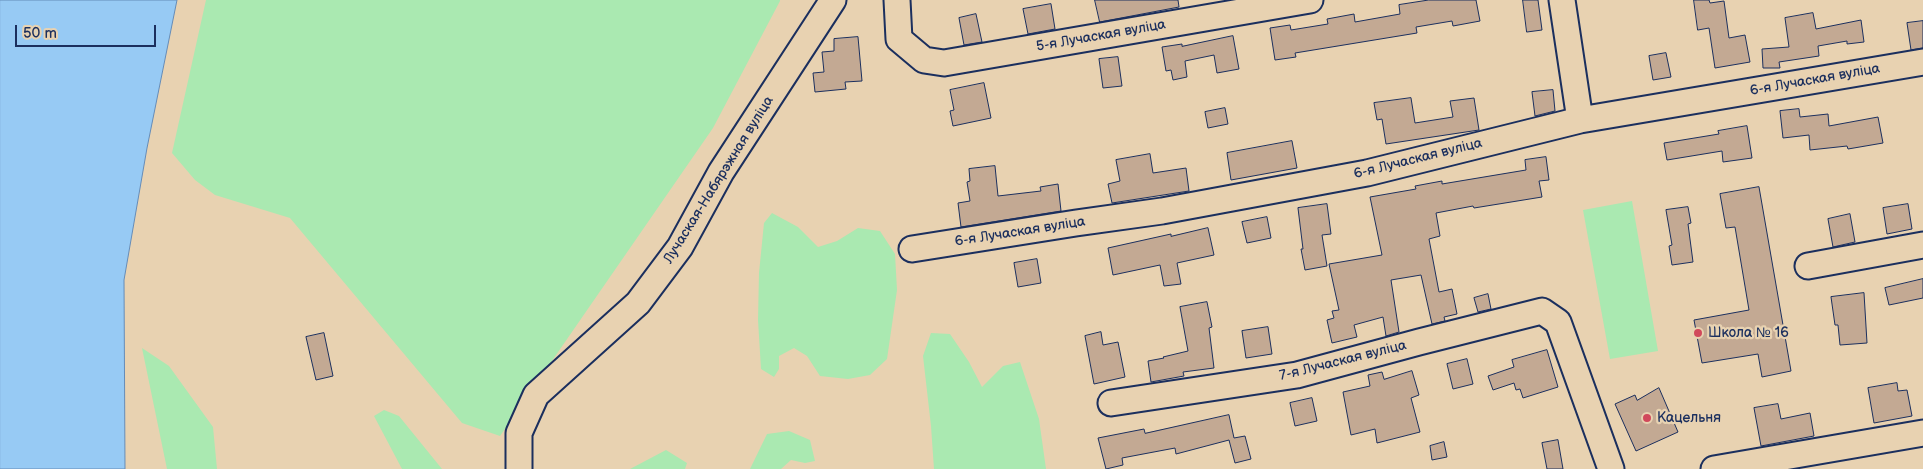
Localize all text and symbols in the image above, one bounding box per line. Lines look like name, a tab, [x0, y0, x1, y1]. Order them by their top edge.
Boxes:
scale bar	[18, 15, 159, 47]
street label: 5-я Лучаская вуліца	[1035, 16, 1167, 56]
text: 50 m	[23, 24, 57, 43]
street label: 6-я Лучаская вуліца	[1749, 60, 1881, 100]
street label: Лучаская-Набярэжная вуліца	[660, 93, 778, 267]
street label: 6-я Лучаская вуліца	[1352, 135, 1484, 183]
street label: 6-я Лучаская вуліца	[954, 213, 1086, 251]
place label: Школа № 16	[1708, 325, 1789, 341]
marker: Школа № 16	[1692, 327, 1704, 339]
street label: 7-я Лучаская вуліца	[1278, 337, 1408, 385]
place label: Кацельня	[1657, 410, 1721, 426]
marker: Кацельня	[1641, 412, 1653, 424]

